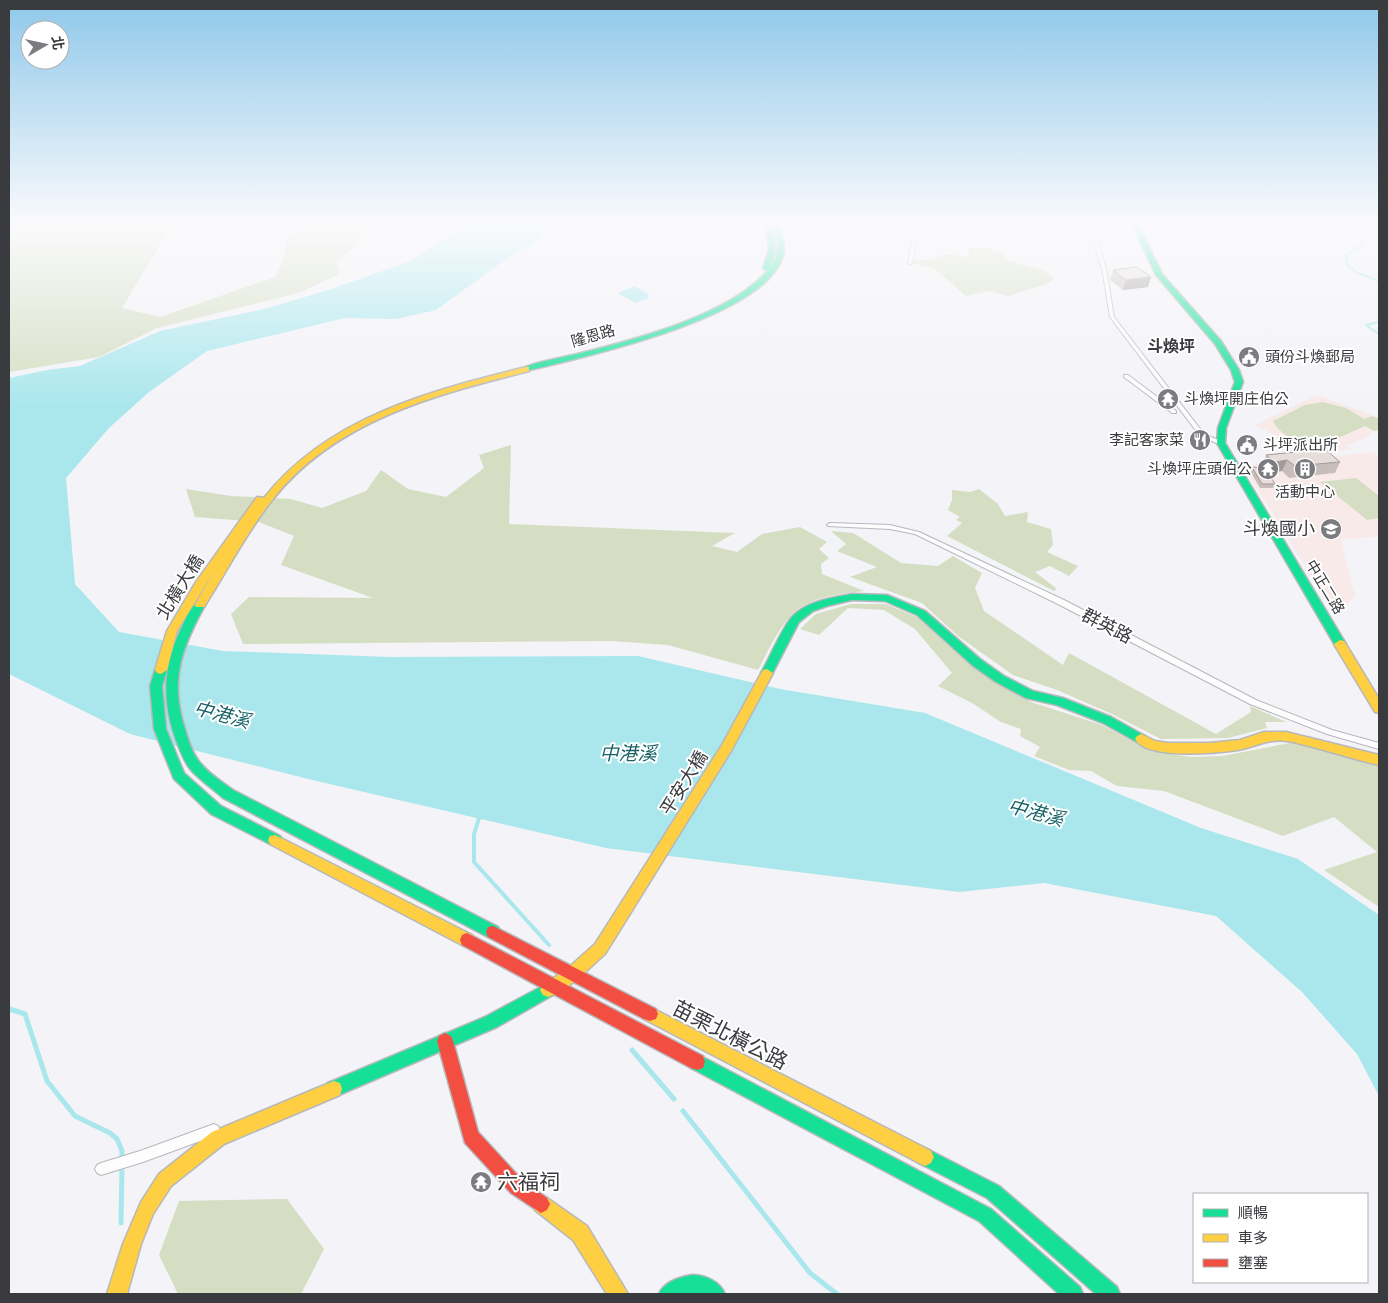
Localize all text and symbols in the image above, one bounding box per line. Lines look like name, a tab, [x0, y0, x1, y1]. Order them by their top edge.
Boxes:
north arrow	[20, 20, 70, 70]
text: 北	[47, 34, 69, 51]
street label: 隆恩路	[568, 319, 617, 352]
district label: 斗煥坪	[1147, 335, 1195, 358]
public building icon: 頭份斗煥郵局	[1237, 345, 1261, 369]
place label: 頭份斗煥郵局	[1265, 346, 1355, 367]
temple icon: 斗煥坪開庄伯公	[1156, 387, 1180, 411]
place label: 斗煥坪開庄伯公	[1184, 388, 1289, 409]
restaurant icon: 李記客家菜	[1188, 428, 1212, 452]
place label: 李記客家菜	[1109, 429, 1184, 450]
public building icon: 斗坪派出所	[1235, 433, 1259, 457]
place label: 斗坪派出所	[1263, 434, 1338, 455]
temple icon: 斗煥坪庄頭伯公	[1256, 457, 1280, 481]
building icon: 活動中心	[1293, 457, 1317, 481]
place label: 斗煥坪庄頭伯公	[1147, 458, 1252, 479]
place label: 活動中心	[1275, 481, 1335, 502]
place label: 斗煥國小	[1243, 516, 1315, 541]
school or university icon: 斗煥國小	[1319, 517, 1343, 541]
street label: 北橫大橋	[150, 550, 209, 624]
street label: 中正二路	[1301, 556, 1350, 618]
street label: 群英路	[1077, 602, 1137, 649]
water label: 中港溪	[191, 694, 256, 736]
water label: 中港溪	[599, 740, 659, 767]
street label: 平安大橋	[654, 746, 713, 820]
water label: 中港溪	[1005, 792, 1070, 834]
street label: 苗栗北橫公路	[668, 993, 793, 1076]
place label: 六福祠	[497, 1167, 560, 1196]
temple icon: 六福祠	[469, 1170, 493, 1194]
legend	[1193, 1193, 1368, 1283]
text: 順暢	[1238, 1202, 1268, 1223]
text: 車多	[1238, 1227, 1268, 1248]
text: 壅塞	[1238, 1252, 1268, 1273]

